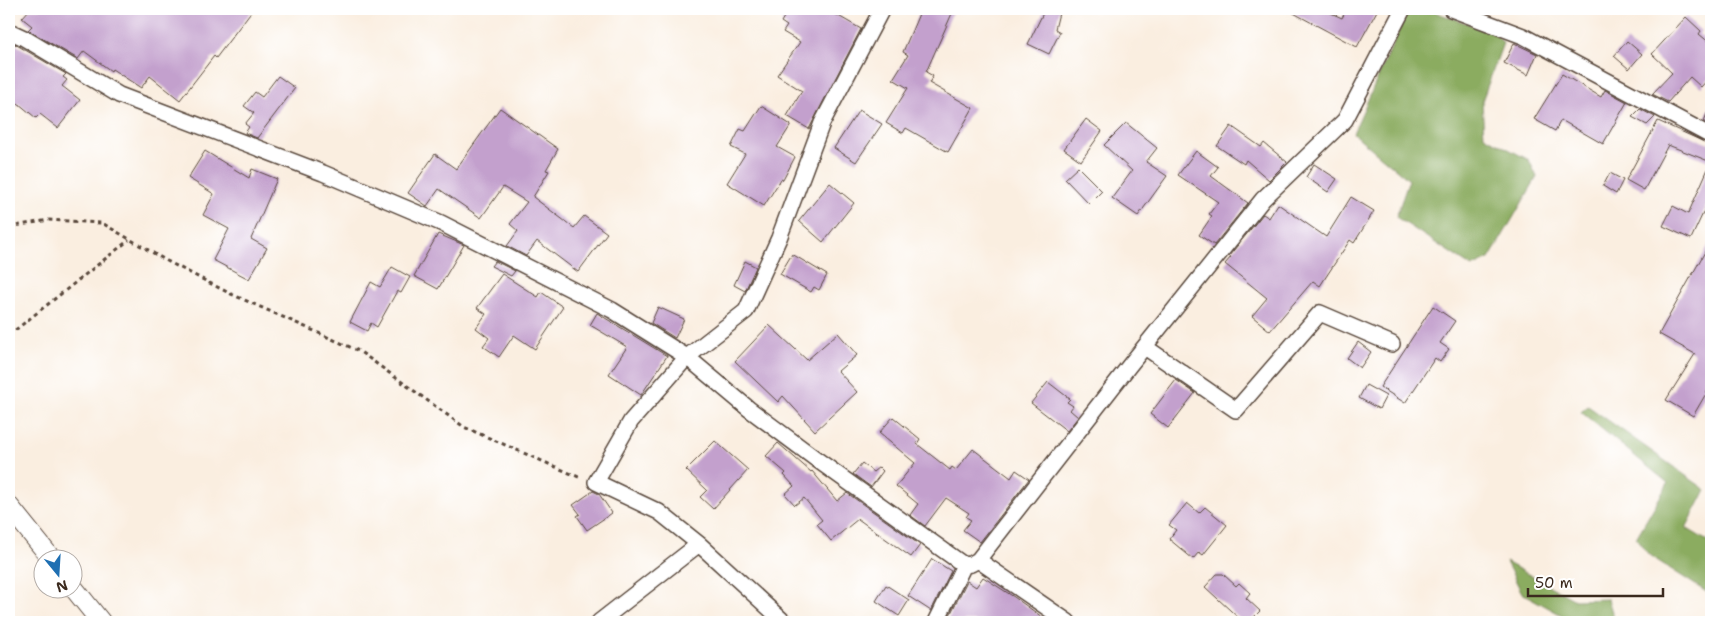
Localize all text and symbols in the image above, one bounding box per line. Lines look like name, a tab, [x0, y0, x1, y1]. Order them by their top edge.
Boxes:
north arrow	[32, 548, 82, 598]
scale bar	[1528, 566, 1662, 598]
text: 50 m	[1535, 573, 1573, 593]
text: N	[54, 576, 70, 597]

